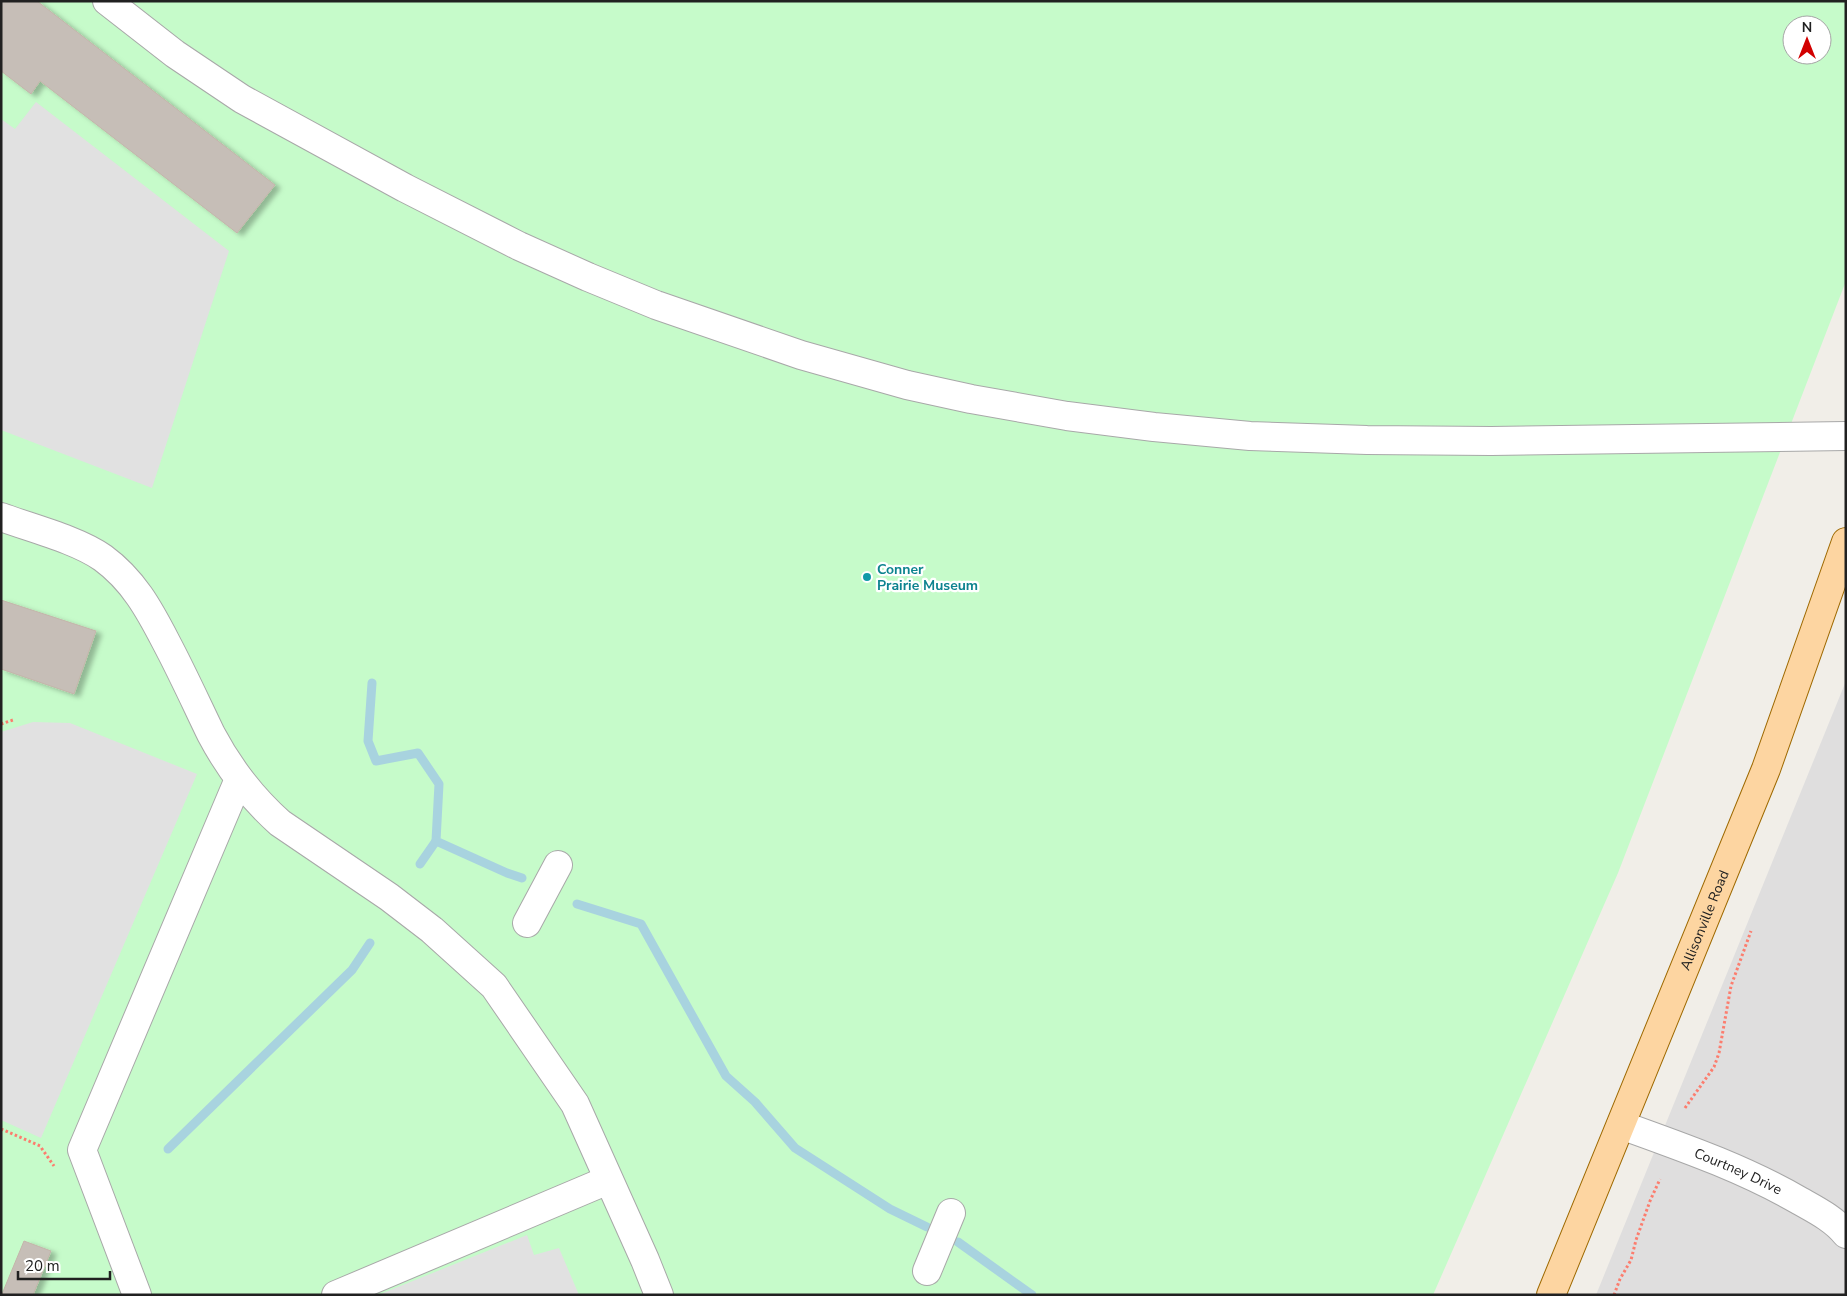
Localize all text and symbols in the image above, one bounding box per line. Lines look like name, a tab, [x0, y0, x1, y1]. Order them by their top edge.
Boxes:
north arrow	[1782, 15, 1832, 65]
text: N	[1802, 18, 1812, 37]
place label: Conner Prairie Museum	[877, 560, 978, 595]
marker: Conner Prairie Museum	[861, 571, 873, 583]
street label: Allisonville Road	[1675, 867, 1733, 973]
street label: Courtney Drive	[1692, 1143, 1785, 1199]
scale bar	[18, 1248, 110, 1280]
text: 20 m	[25, 1256, 60, 1276]

